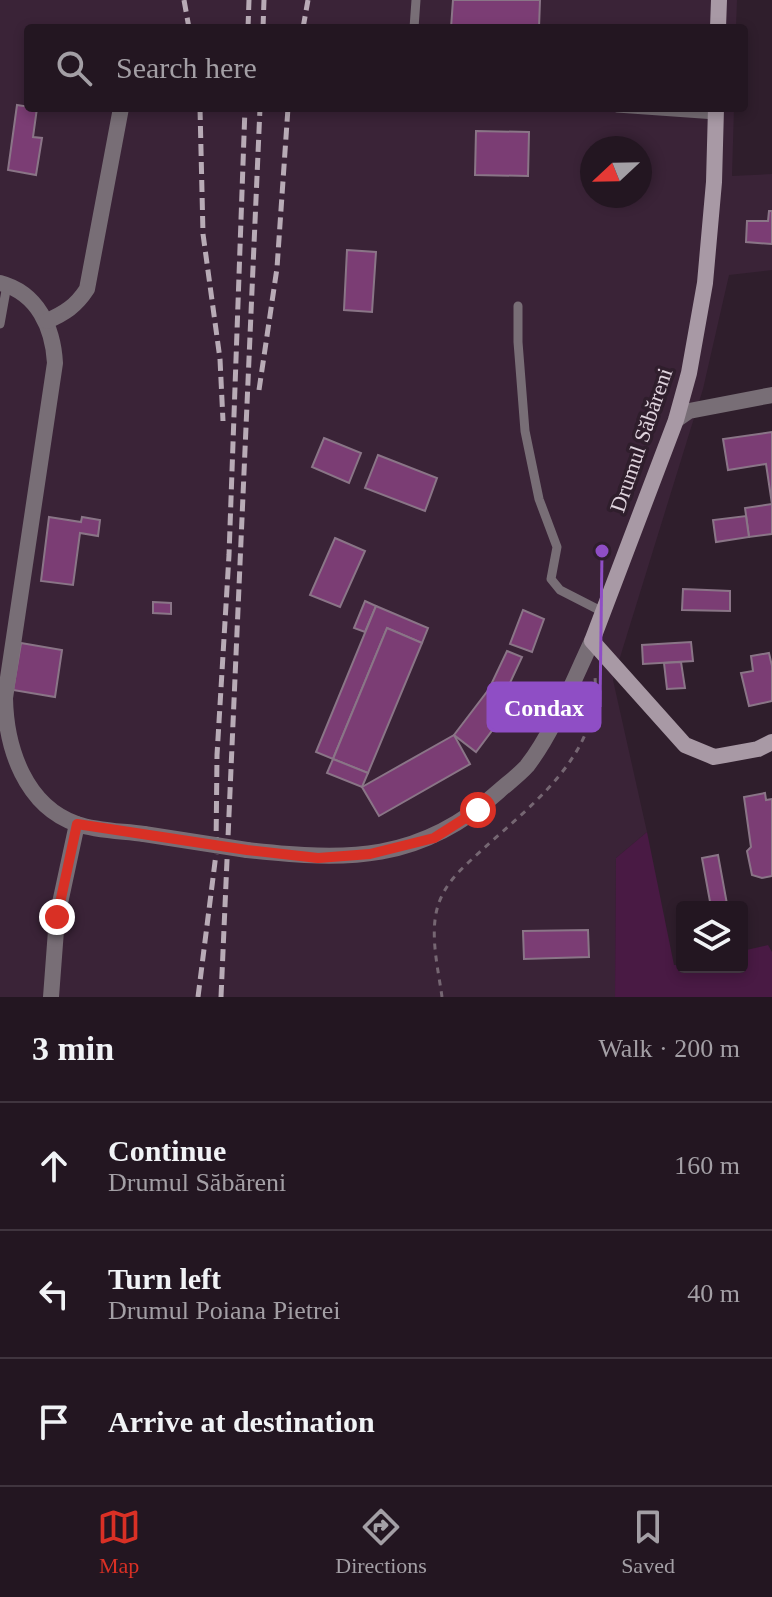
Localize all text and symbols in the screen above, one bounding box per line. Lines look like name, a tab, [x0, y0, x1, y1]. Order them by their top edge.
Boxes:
search box	[24, 24, 748, 112]
icon: search	[52, 46, 96, 90]
text: Search here	[116, 51, 257, 84]
north arrow	[580, 136, 652, 208]
street label: Drumul Săbăreni	[605, 365, 677, 515]
callout: Condax	[488, 683, 600, 731]
text: Condax	[504, 695, 584, 721]
route start	[460, 792, 496, 828]
route end	[39, 899, 75, 935]
map controls	[676, 901, 748, 973]
button: layers	[676, 901, 748, 973]
text: 3 min	[32, 1030, 114, 1067]
text: Walk · 200 m	[598, 1034, 740, 1063]
text: Continue	[108, 1134, 226, 1167]
icon: ahead	[32, 1144, 76, 1188]
text: 160 m	[674, 1151, 740, 1180]
text: Drumul Săbăreni	[108, 1168, 286, 1197]
text: Turn left	[108, 1262, 221, 1295]
icon: left	[32, 1272, 76, 1316]
text: 40 m	[687, 1279, 740, 1308]
text: Drumul Poiana Pietrei	[108, 1296, 341, 1325]
icon: arrive	[32, 1400, 76, 1444]
text: Arrive at destination	[108, 1405, 375, 1438]
tab: Map	[97, 1505, 141, 1579]
tab: Directions	[335, 1505, 427, 1579]
tab: Saved	[621, 1505, 675, 1579]

